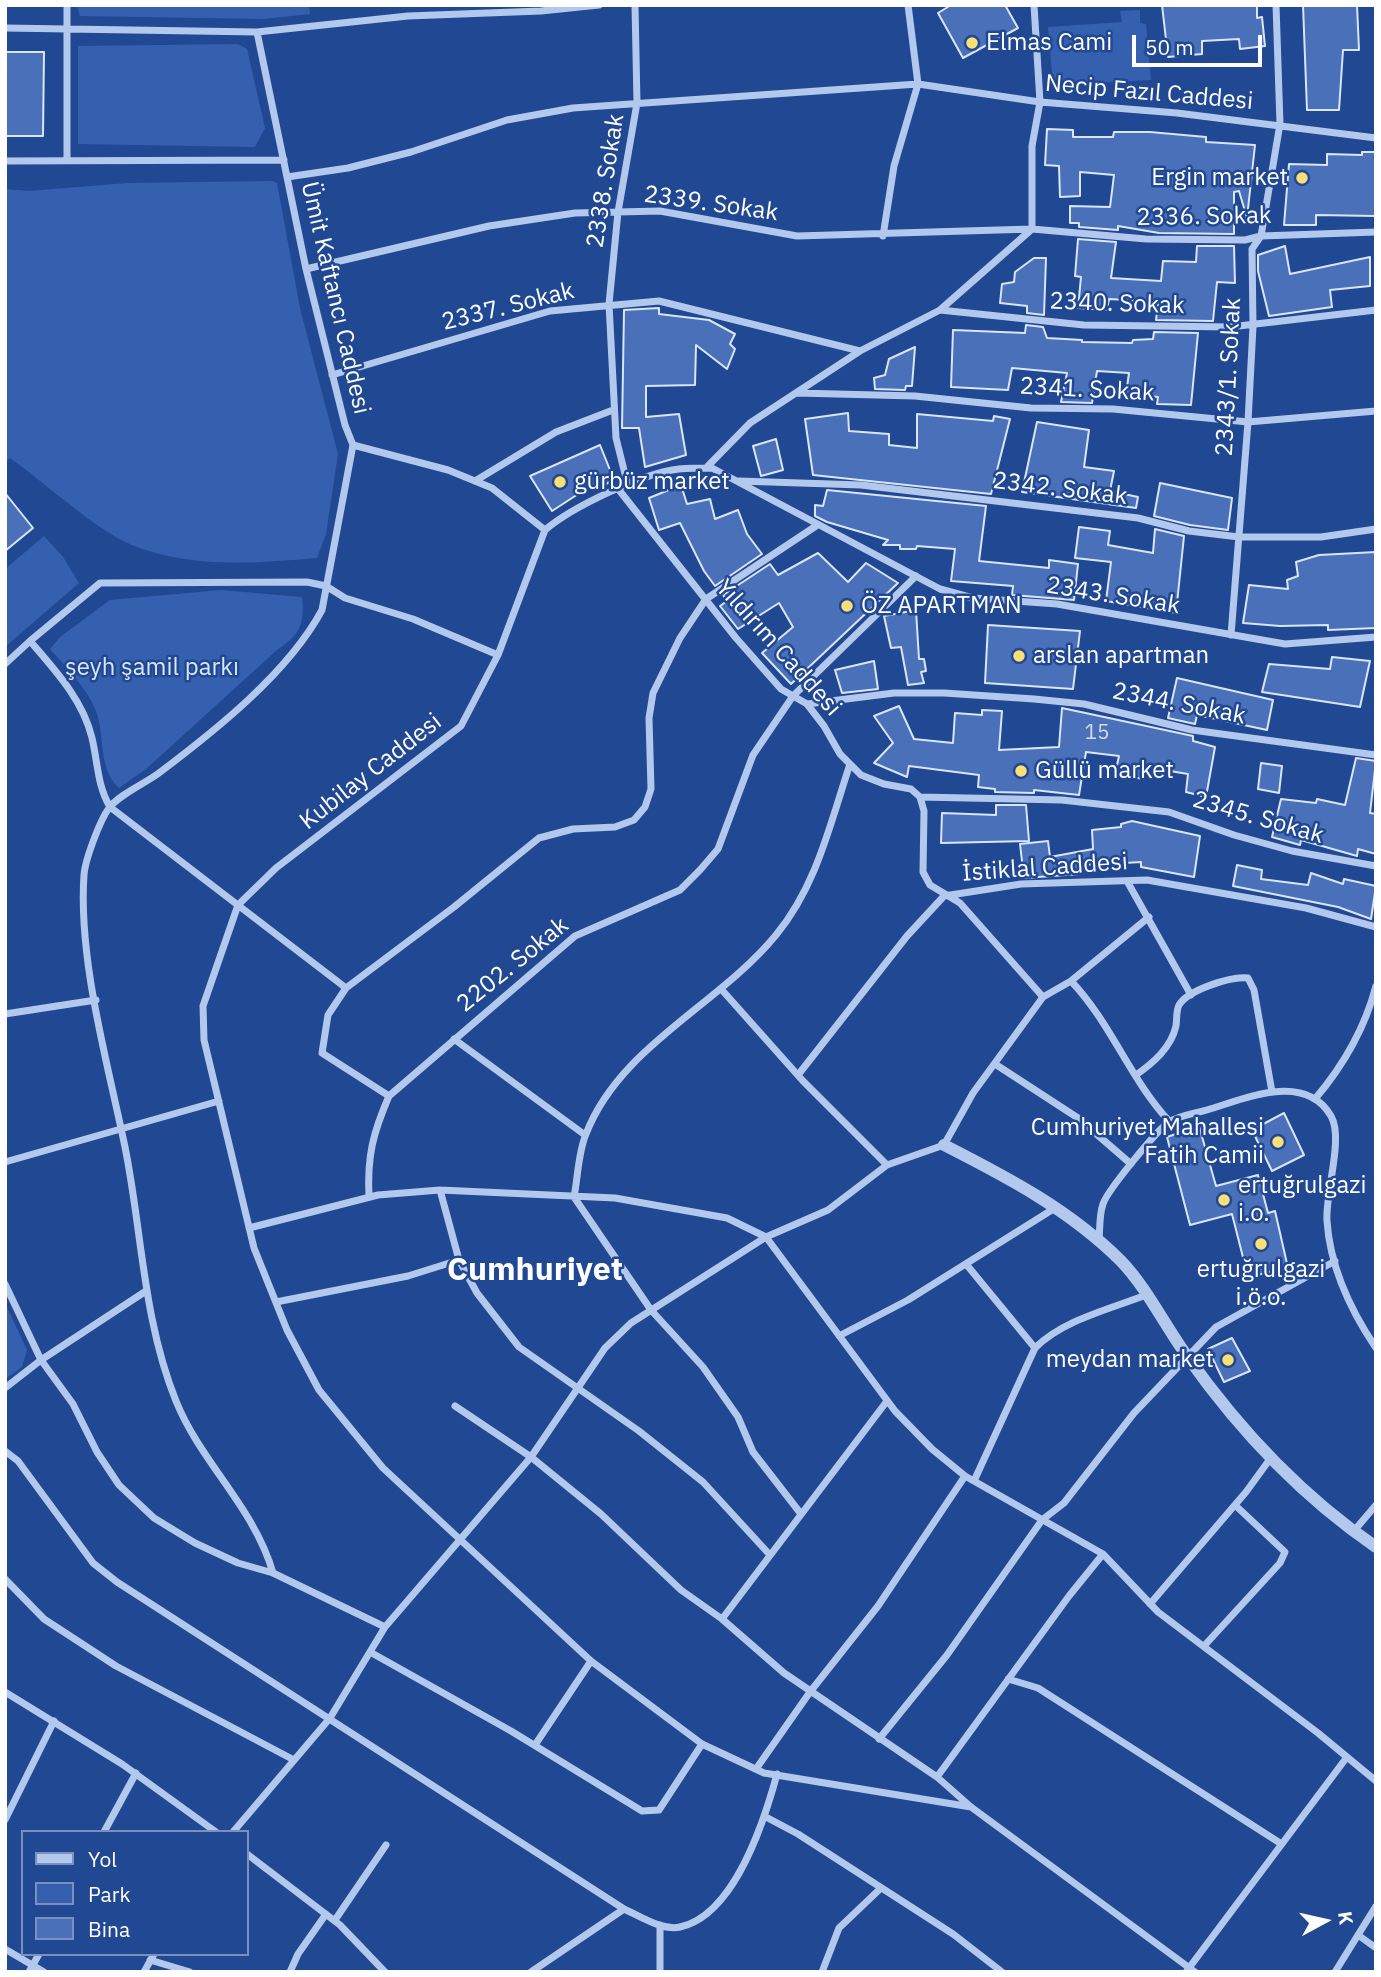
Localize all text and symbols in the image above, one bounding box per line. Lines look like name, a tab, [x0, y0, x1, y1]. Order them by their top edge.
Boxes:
scale bar	[1136, 21, 1266, 65]
place label: Elmas Cami	[986, 29, 1112, 57]
text: 50 m	[1145, 33, 1194, 61]
marker: Elmas Cami	[964, 35, 980, 51]
street label: Necip Fazıl Caddesi	[1044, 70, 1254, 116]
street label: 2338. Sokak	[581, 112, 631, 250]
place label: Ergin market	[1151, 164, 1288, 192]
marker: Ergin market	[1294, 170, 1310, 186]
street label: Ümit Kaftancı Caddesi	[294, 179, 376, 417]
street label: 2339. Sokak	[642, 180, 780, 228]
street label: 2336. Sokak	[1136, 201, 1272, 233]
street label: 2337. Sokak	[439, 277, 577, 337]
street label: 2340. Sokak	[1049, 287, 1185, 321]
street label: 2343/1. Sokak	[1210, 297, 1248, 457]
street label: 2341. Sokak	[1019, 372, 1155, 408]
street label: 2342. Sokak	[991, 466, 1129, 512]
place label: gürbüz market	[574, 468, 730, 496]
marker: gürbüz market	[552, 474, 568, 490]
street label: 2343. Sokak	[1044, 571, 1182, 621]
street label: Yıldırım Caddesi	[709, 574, 847, 722]
place label: ÖZ APARTMAN	[861, 592, 1022, 620]
marker: ÖZ APARTMAN	[839, 598, 855, 614]
place label: arslan apartman	[1033, 642, 1209, 670]
marker: arslan apartman	[1011, 648, 1027, 664]
park label: şeyh şamil parkı	[65, 654, 239, 682]
street label: 2344. Sokak	[1110, 677, 1248, 731]
street label: Kubilay Caddesi	[294, 708, 448, 836]
house number: 15	[1084, 720, 1110, 746]
place label: Güllü market	[1035, 757, 1174, 785]
marker: Güllü market	[1013, 763, 1029, 779]
street label: 2345. Sokak	[1189, 786, 1327, 850]
street label: İstiklal Caddesi	[961, 848, 1129, 888]
street label: 2202. Sokak	[451, 911, 575, 1019]
place label: Cumhuriyet Mahallesi Fatih Camii	[1031, 1114, 1264, 1170]
marker: Cumhuriyet Mahallesi Fatih Camii	[1270, 1134, 1286, 1150]
place label: ertuğrulgazi i.o.	[1238, 1172, 1366, 1228]
marker: ertuğrulgazi i.o.	[1216, 1192, 1232, 1208]
marker: ertuğrulgazi i.ö.o.	[1253, 1236, 1269, 1252]
district label: Cumhuriyet	[447, 1252, 623, 1290]
place label: ertuğrulgazi i.ö.o.	[1197, 1256, 1325, 1312]
place label: meydan market	[1046, 1346, 1214, 1374]
marker: meydan market	[1220, 1352, 1236, 1368]
legend	[21, 1830, 248, 1956]
text: Yol	[88, 1845, 117, 1873]
text: Park	[88, 1880, 131, 1908]
north arrow	[1290, 1886, 1360, 1956]
text: K	[1333, 1910, 1359, 1926]
text: Bina	[88, 1915, 130, 1943]

